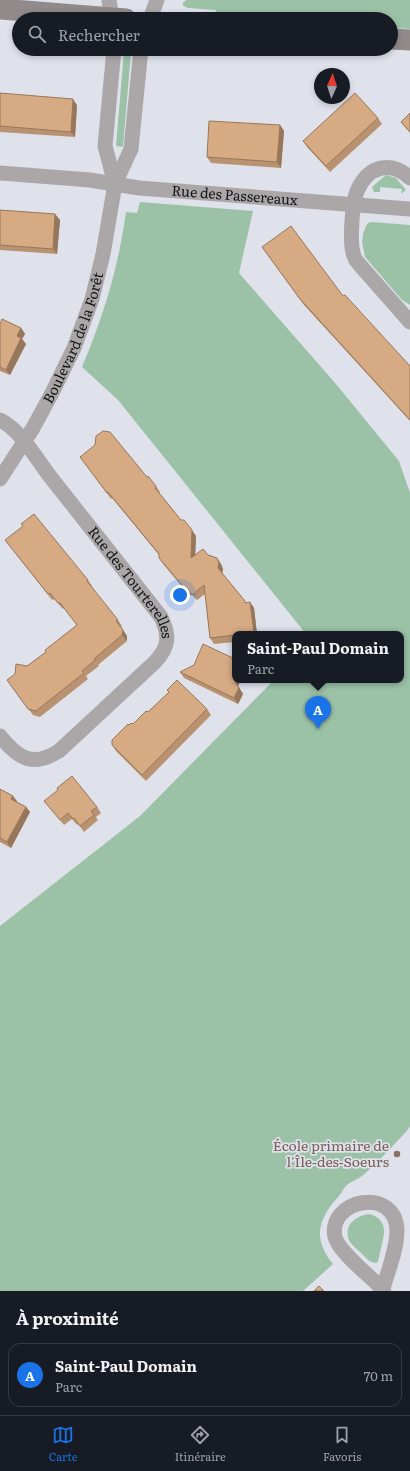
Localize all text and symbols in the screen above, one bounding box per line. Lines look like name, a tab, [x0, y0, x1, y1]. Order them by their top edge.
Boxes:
search box	[12, 12, 398, 56]
icon: search	[26, 23, 48, 45]
text: Rechercher	[58, 23, 140, 46]
north arrow	[314, 68, 350, 104]
street label: Rue des Passereaux	[171, 180, 299, 209]
street label: Boulevard de la Forêt	[37, 270, 107, 407]
street label: Rue des Tourterelles	[84, 522, 178, 639]
your location	[170, 585, 190, 605]
popup	[232, 631, 404, 683]
text: Saint-Paul Domain	[247, 636, 389, 659]
text: Parc	[247, 659, 274, 678]
pin: A	[305, 696, 331, 729]
place label: École primaire de l'Île-des-Soeurs	[273, 1135, 389, 1171]
marker: École primaire de l'Île-des-Soeurs	[392, 1149, 402, 1159]
text: À proximité	[16, 1305, 119, 1330]
text: Saint-Paul Domain	[55, 1354, 197, 1377]
text: A	[25, 1366, 35, 1385]
text: 70 m	[364, 1366, 393, 1385]
text: Parc	[55, 1377, 82, 1396]
tab: Carte	[49, 1424, 77, 1464]
tab: Itinéraire	[175, 1424, 226, 1464]
tab: Favoris	[323, 1424, 361, 1464]

